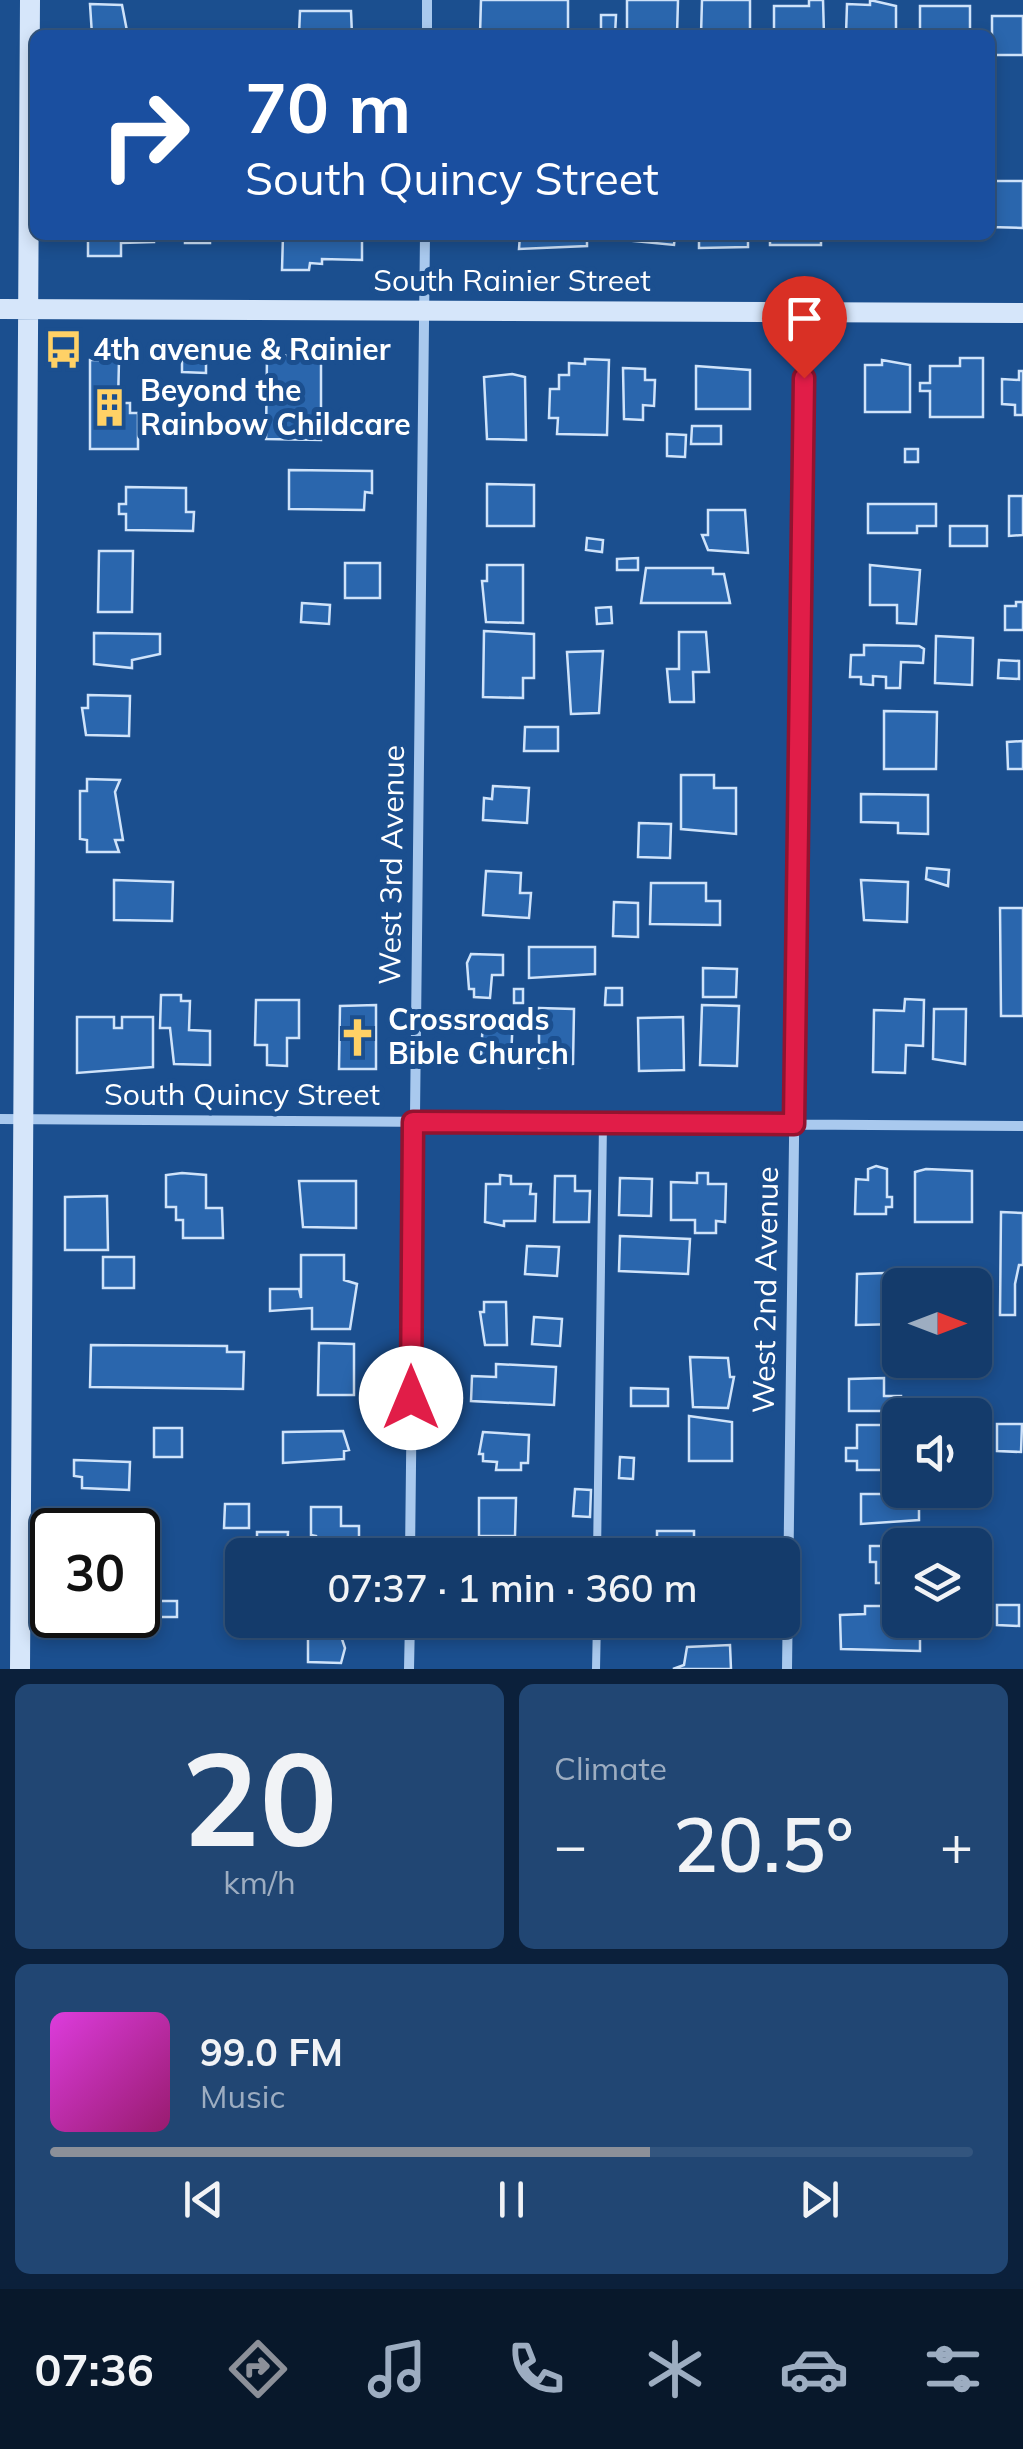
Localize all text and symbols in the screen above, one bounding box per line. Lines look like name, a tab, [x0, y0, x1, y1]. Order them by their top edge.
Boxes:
text: 70 m	[245, 63, 411, 151]
icon: right	[80, 70, 210, 200]
text: South Quincy Street	[245, 150, 659, 206]
street label: South Rainier Street	[373, 261, 651, 299]
pin	[762, 276, 847, 379]
icon: arrive	[777, 291, 832, 346]
bus stop icon: 4th avenue & Rainier	[42, 329, 84, 371]
place label: 4th avenue & Rainier	[93, 330, 391, 368]
place label: Beyond the Rainbow Childcare	[140, 371, 411, 443]
building icon: Beyond the Rainbow Childcare	[89, 387, 131, 429]
street label: West 3rd Avenue	[370, 745, 412, 985]
place label: Crossroads Bible Church	[388, 1000, 569, 1072]
church icon: Crossroads Bible Church	[337, 1016, 379, 1058]
street label: South Quincy Street	[104, 1075, 380, 1113]
street label: West 2nd Avenue	[744, 1166, 786, 1414]
north arrow	[882, 1268, 992, 1378]
map controls	[882, 1268, 992, 1638]
position arrow	[359, 1346, 463, 1450]
button: sound	[882, 1398, 992, 1508]
speed limit sign: 30	[30, 1508, 160, 1638]
button: layers	[882, 1528, 992, 1638]
text: 07:37 · 1 min · 360 m	[327, 1564, 698, 1612]
text: 20	[181, 1715, 338, 1879]
text: Climate	[554, 1748, 667, 1788]
text: 20.5°	[673, 1797, 854, 1891]
text: −	[554, 1810, 587, 1879]
text: +	[940, 1810, 973, 1879]
text: km/h	[223, 1862, 296, 1902]
text: 99.0 FM	[200, 2028, 343, 2076]
text: Music	[200, 2076, 285, 2116]
icon: previous	[176, 2172, 231, 2227]
icon: pause	[484, 2172, 539, 2227]
icon: next	[792, 2172, 847, 2227]
icon: directions	[223, 2334, 293, 2404]
icon: music	[362, 2334, 432, 2404]
icon: phone	[501, 2334, 571, 2404]
icon: climate	[640, 2334, 710, 2404]
icon: car	[779, 2334, 849, 2404]
icon: filters	[918, 2334, 988, 2404]
text: 07:36	[35, 2341, 154, 2397]

